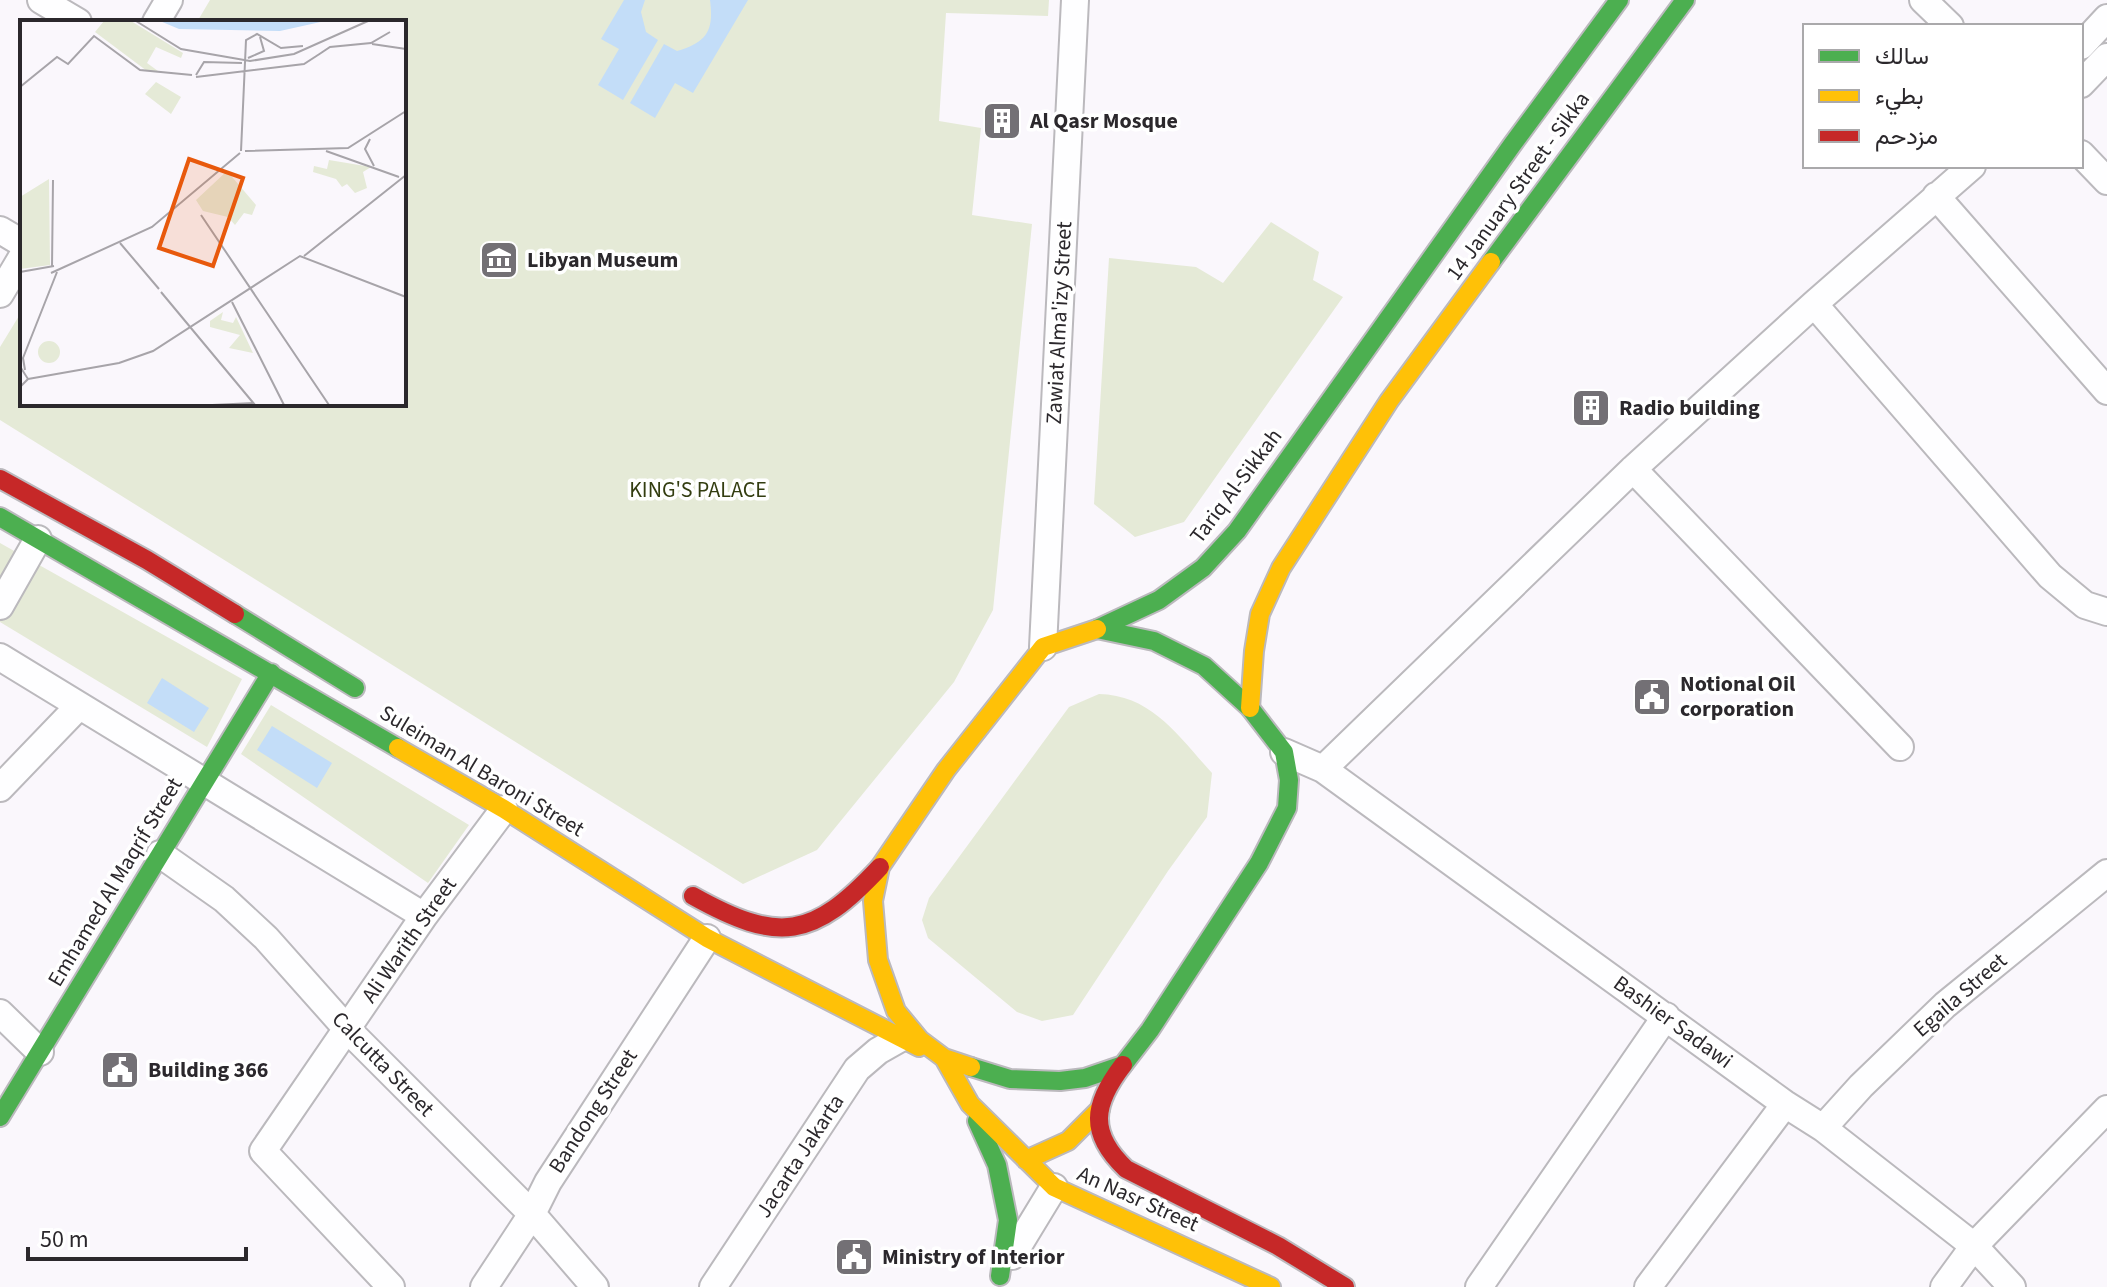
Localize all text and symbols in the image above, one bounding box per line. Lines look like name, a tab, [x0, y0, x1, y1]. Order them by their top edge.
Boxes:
inset map	[20, 20, 406, 406]
legend	[1803, 24, 2083, 168]
text: سالك	[1875, 39, 1929, 74]
text: بطيء	[1875, 79, 1924, 115]
street label: 14 January Street - Sikka	[1439, 85, 1597, 287]
building icon: Al Qasr Mosque	[981, 100, 1023, 142]
place label: Al Qasr Mosque	[1029, 105, 1178, 137]
text: مزدحم	[1875, 119, 1938, 154]
street label: Zawiat Alma'izy Street	[1038, 220, 1080, 425]
museum icon: Libyan Museum	[478, 239, 520, 281]
place label: Libyan Museum	[527, 244, 678, 276]
building icon: Radio building	[1570, 387, 1612, 429]
place label: Radio building	[1619, 392, 1760, 424]
street label: Tariq Al-Sikkah	[1182, 422, 1290, 550]
park label: KING'S PALACE	[629, 474, 767, 506]
place label: Notional Oil corporation	[1680, 668, 1796, 725]
public building icon: Notional Oil corporation	[1631, 676, 1673, 718]
street label: Suleiman Al Baroni Street	[374, 697, 591, 845]
street label: Emhamed Al Maqrif Street	[40, 771, 191, 993]
street label: Ali Warith Street	[354, 870, 465, 1010]
street label: Egaila Street	[1906, 945, 2014, 1045]
street label: Bashier Sadawi	[1607, 968, 1739, 1076]
street label: Calcutta Street	[324, 1004, 442, 1124]
street label: Bandong Street	[541, 1042, 646, 1180]
public building icon: Building 366	[99, 1049, 141, 1091]
place label: Building 366	[148, 1054, 268, 1086]
street label: Jacarta Jakarta	[748, 1088, 852, 1224]
street label: An Nasr Street	[1072, 1158, 1204, 1240]
scale bar	[28, 1211, 246, 1261]
text: 50 m	[40, 1222, 89, 1257]
public building icon: Ministry of Interior	[833, 1236, 875, 1278]
place label: Ministry of Interior	[882, 1241, 1065, 1273]

